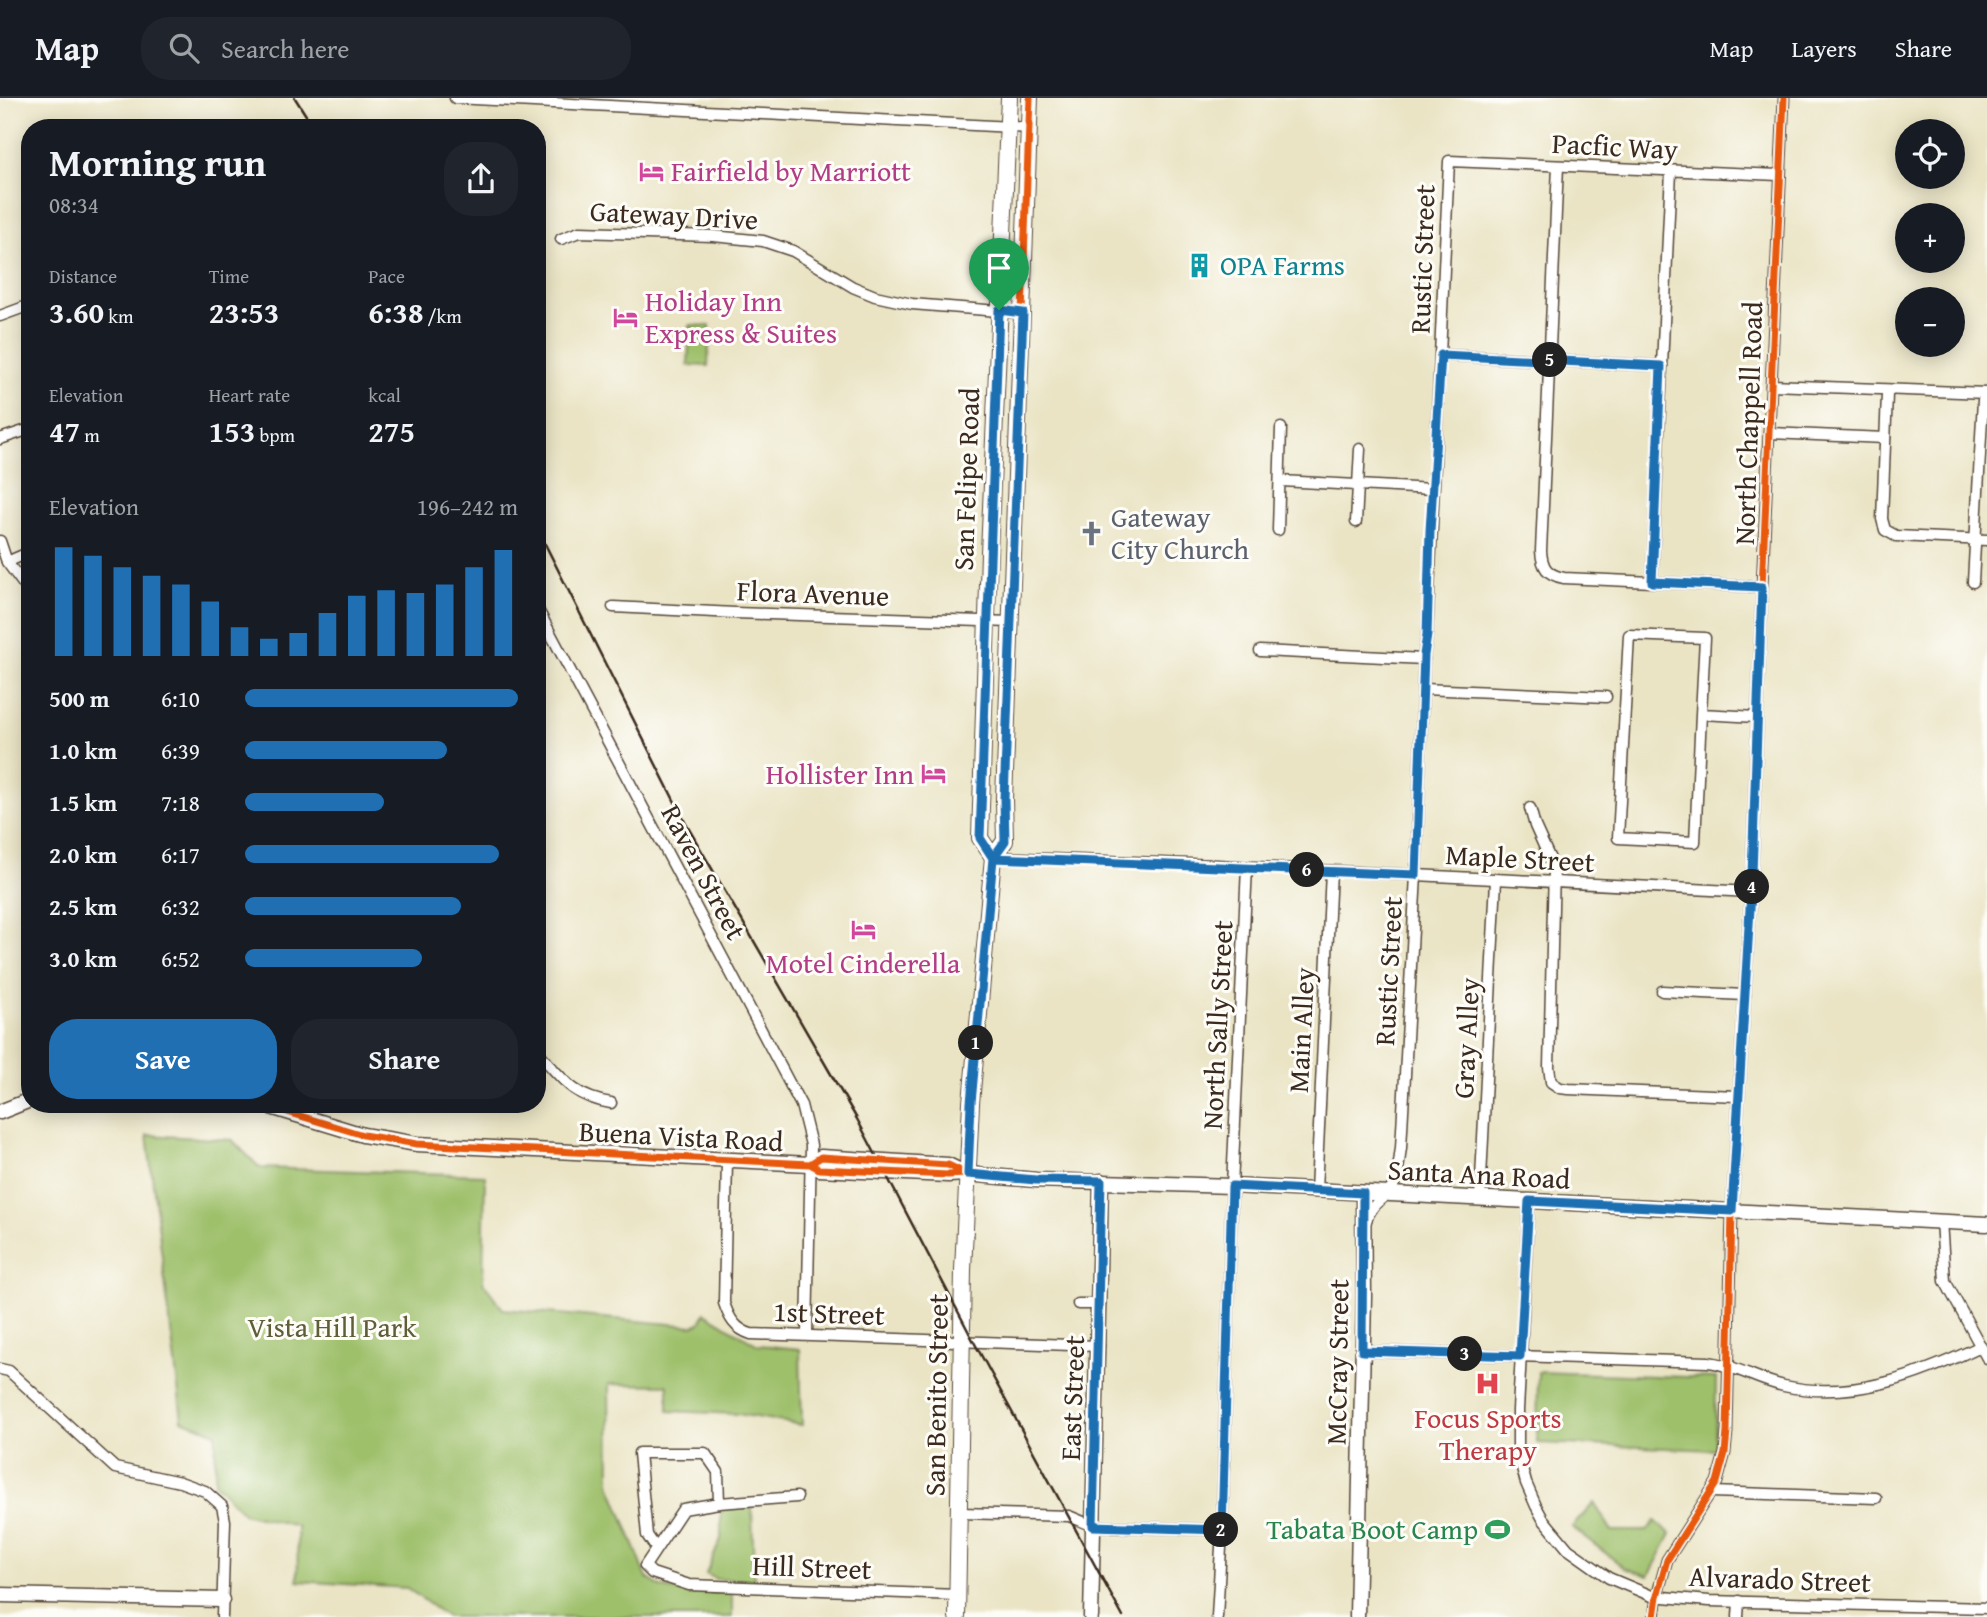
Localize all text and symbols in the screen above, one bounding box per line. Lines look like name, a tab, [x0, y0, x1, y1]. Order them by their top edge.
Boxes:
search box	[141, 17, 631, 80]
text: Map	[35, 24, 99, 72]
icon: search	[165, 29, 203, 67]
text: Search here	[221, 29, 349, 68]
text: Map	[1710, 31, 1753, 66]
text: Layers	[1791, 31, 1857, 66]
text: Share	[1895, 31, 1952, 66]
map controls	[1895, 119, 1965, 357]
button: locate	[1895, 119, 1965, 189]
street label: Pacfic Way	[1551, 122, 1679, 169]
text: Morning run	[49, 134, 266, 190]
button: share	[444, 142, 518, 216]
place label: Fairfield by Marriott	[671, 150, 911, 191]
hotel icon: Fairfield by Marriott	[637, 157, 665, 185]
street label: Rustic Street	[1398, 183, 1445, 334]
text: 08:34	[49, 188, 99, 221]
street label: Gateway Drive	[589, 190, 759, 239]
button: +	[1895, 203, 1965, 273]
pin	[969, 238, 1029, 310]
place label: OPA Farms	[1220, 244, 1345, 285]
icon: arrive	[980, 249, 1018, 287]
building icon: OPA Farms	[1186, 251, 1214, 279]
text: Distance	[49, 262, 117, 290]
text: Time	[209, 262, 249, 290]
text: Pace	[368, 262, 405, 290]
place label: Holiday Inn Express & Suites	[645, 280, 837, 353]
button: −	[1895, 287, 1965, 357]
text: 3.60	[49, 290, 104, 334]
text: 23:53	[209, 290, 279, 334]
text: 6:38	[368, 290, 423, 334]
street label: North Chappell Road	[1723, 300, 1772, 546]
text: km	[104, 302, 133, 330]
text: /km	[423, 302, 462, 330]
hotel icon: Holiday Inn Express & Suites	[611, 303, 639, 331]
pin: 5	[1532, 342, 1568, 378]
text: 5	[1545, 345, 1554, 373]
text: Elevation	[49, 381, 123, 409]
text: Heart rate	[209, 381, 290, 409]
text: kcal	[368, 381, 401, 409]
street label: San Felipe Road	[942, 387, 989, 571]
text: 47	[49, 409, 80, 453]
text: 153	[209, 409, 255, 453]
text: 275	[368, 409, 415, 453]
text: m	[80, 421, 100, 449]
text: bpm	[255, 421, 295, 449]
text: Elevation	[49, 490, 139, 523]
text: 196–242 m	[417, 490, 518, 523]
place label: Gateway City Church	[1111, 496, 1249, 569]
church icon: Gateway City Church	[1077, 519, 1105, 547]
street label: Flora Avenue	[736, 569, 890, 616]
text: 500 m	[49, 682, 110, 715]
text: 6:10	[161, 682, 200, 715]
text: 1.0 km	[49, 734, 117, 767]
text: 6:39	[161, 734, 200, 767]
place label: Hollister Inn	[766, 753, 914, 794]
hotel icon: Hollister Inn	[920, 760, 948, 788]
text: 1.5 km	[49, 786, 117, 819]
text: 7:18	[161, 786, 200, 819]
street label: Raven Street	[652, 797, 757, 947]
street label: Maple Street	[1444, 833, 1596, 882]
text: 2.0 km	[49, 838, 117, 871]
text: 6:17	[161, 838, 200, 871]
pin: 6	[1290, 852, 1324, 888]
text: 6	[1302, 855, 1311, 883]
pin: 4	[1734, 870, 1770, 904]
text: 4	[1747, 872, 1756, 900]
text: 2.5 km	[49, 890, 117, 923]
text: 6:32	[161, 890, 200, 923]
street label: Rustic Street	[1363, 895, 1412, 1047]
hotel icon: Motel Cinderella	[849, 915, 877, 943]
street label: North Sally Street	[1191, 919, 1242, 1131]
text: 3.0 km	[49, 942, 117, 975]
text: 6:52	[161, 942, 200, 975]
place label: Motel Cinderella	[766, 942, 961, 983]
street label: Main Alley	[1277, 966, 1324, 1094]
street label: Gray Alley	[1442, 976, 1489, 1099]
button: Save	[49, 1019, 277, 1099]
button: Share	[291, 1019, 518, 1099]
pin: 1	[958, 1026, 993, 1060]
text: 1	[971, 1028, 980, 1056]
street label: Buena Vista Road	[578, 1110, 784, 1161]
street label: Santa Ana Road	[1387, 1148, 1571, 1199]
street label: McCray Street	[1315, 1279, 1358, 1445]
street label: 1st Street	[773, 1290, 886, 1335]
street label: San Benito Street	[913, 1293, 958, 1497]
park label: Vista Hill Park	[248, 1306, 417, 1347]
street label: East Street	[1049, 1334, 1094, 1461]
pin: 3	[1448, 1336, 1482, 1372]
text: 3	[1460, 1339, 1469, 1367]
hospital icon: Focus Sports Therapy	[1474, 1370, 1502, 1398]
place label: Focus Sports Therapy	[1414, 1397, 1562, 1470]
place label: Tabata Boot Camp	[1266, 1508, 1478, 1549]
pin: 2	[1204, 1512, 1238, 1548]
text: 2	[1216, 1515, 1225, 1543]
sports icon: Tabata Boot Camp	[1484, 1515, 1512, 1543]
street label: Hill Street	[752, 1544, 872, 1589]
street label: Alvarado Street	[1688, 1555, 1872, 1602]

